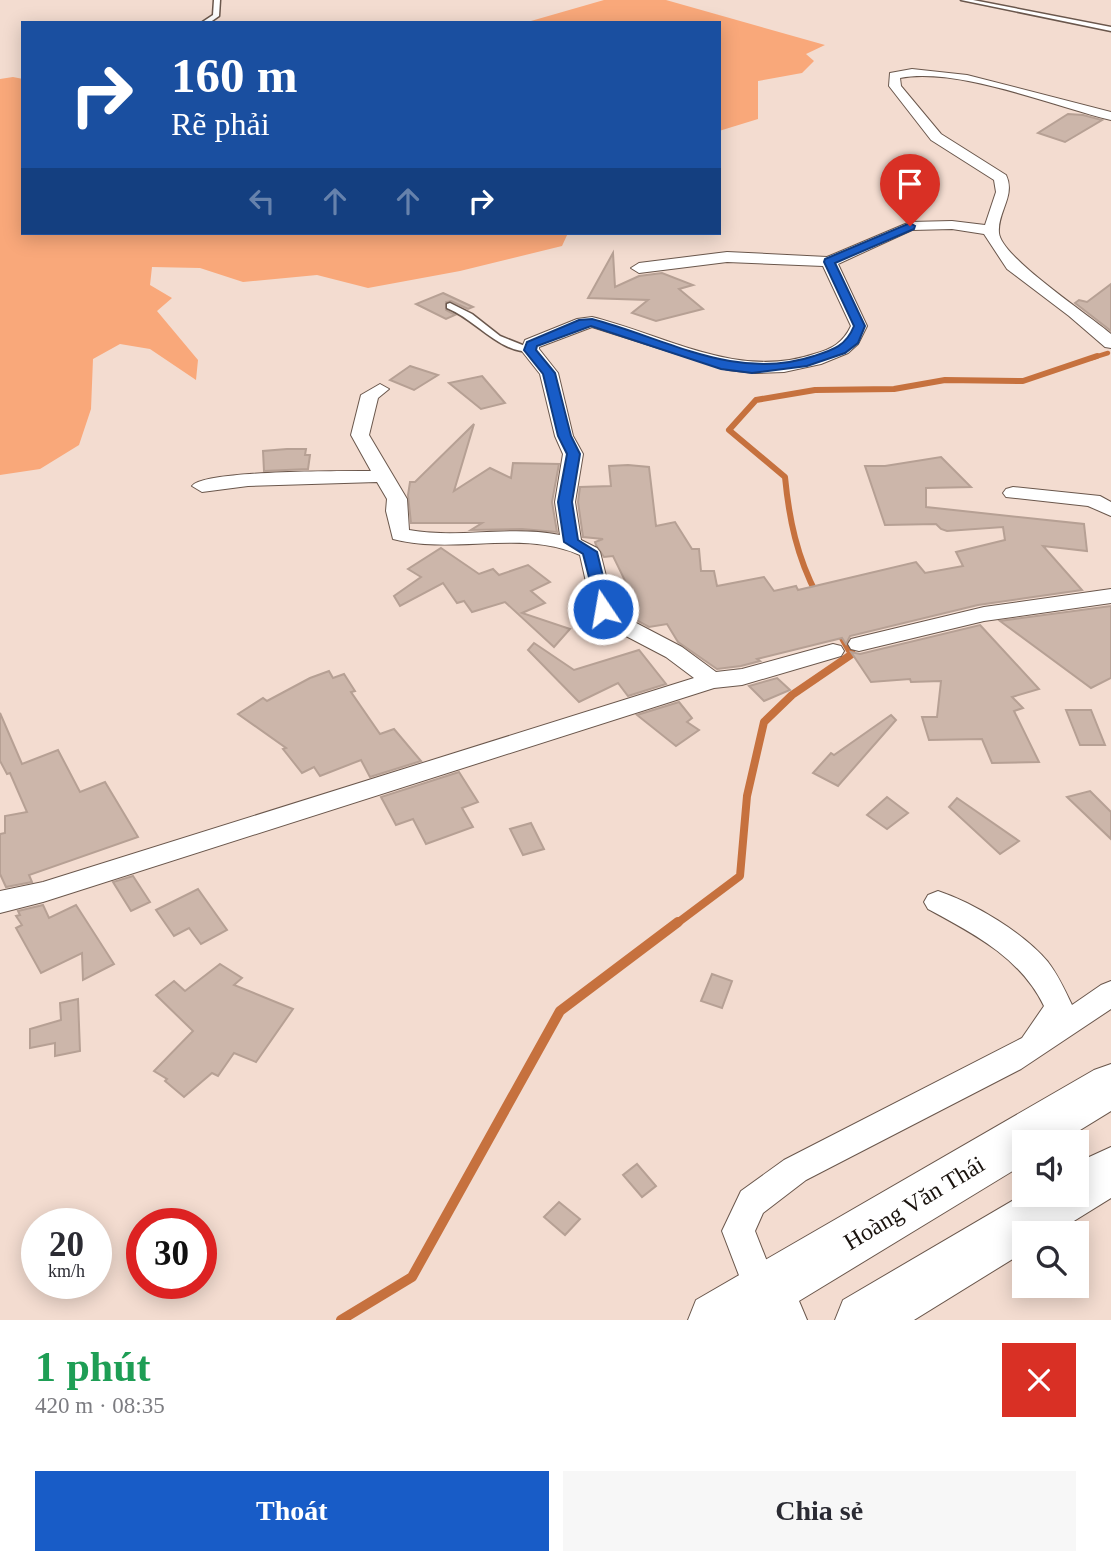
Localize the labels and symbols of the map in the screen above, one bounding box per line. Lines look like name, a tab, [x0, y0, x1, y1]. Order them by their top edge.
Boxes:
pin	[880, 154, 940, 226]
position arrow	[566, 572, 640, 646]
street label: Hoàng Văn Thái	[839, 1151, 989, 1255]
speed limit sign: 30	[126, 1208, 217, 1299]

